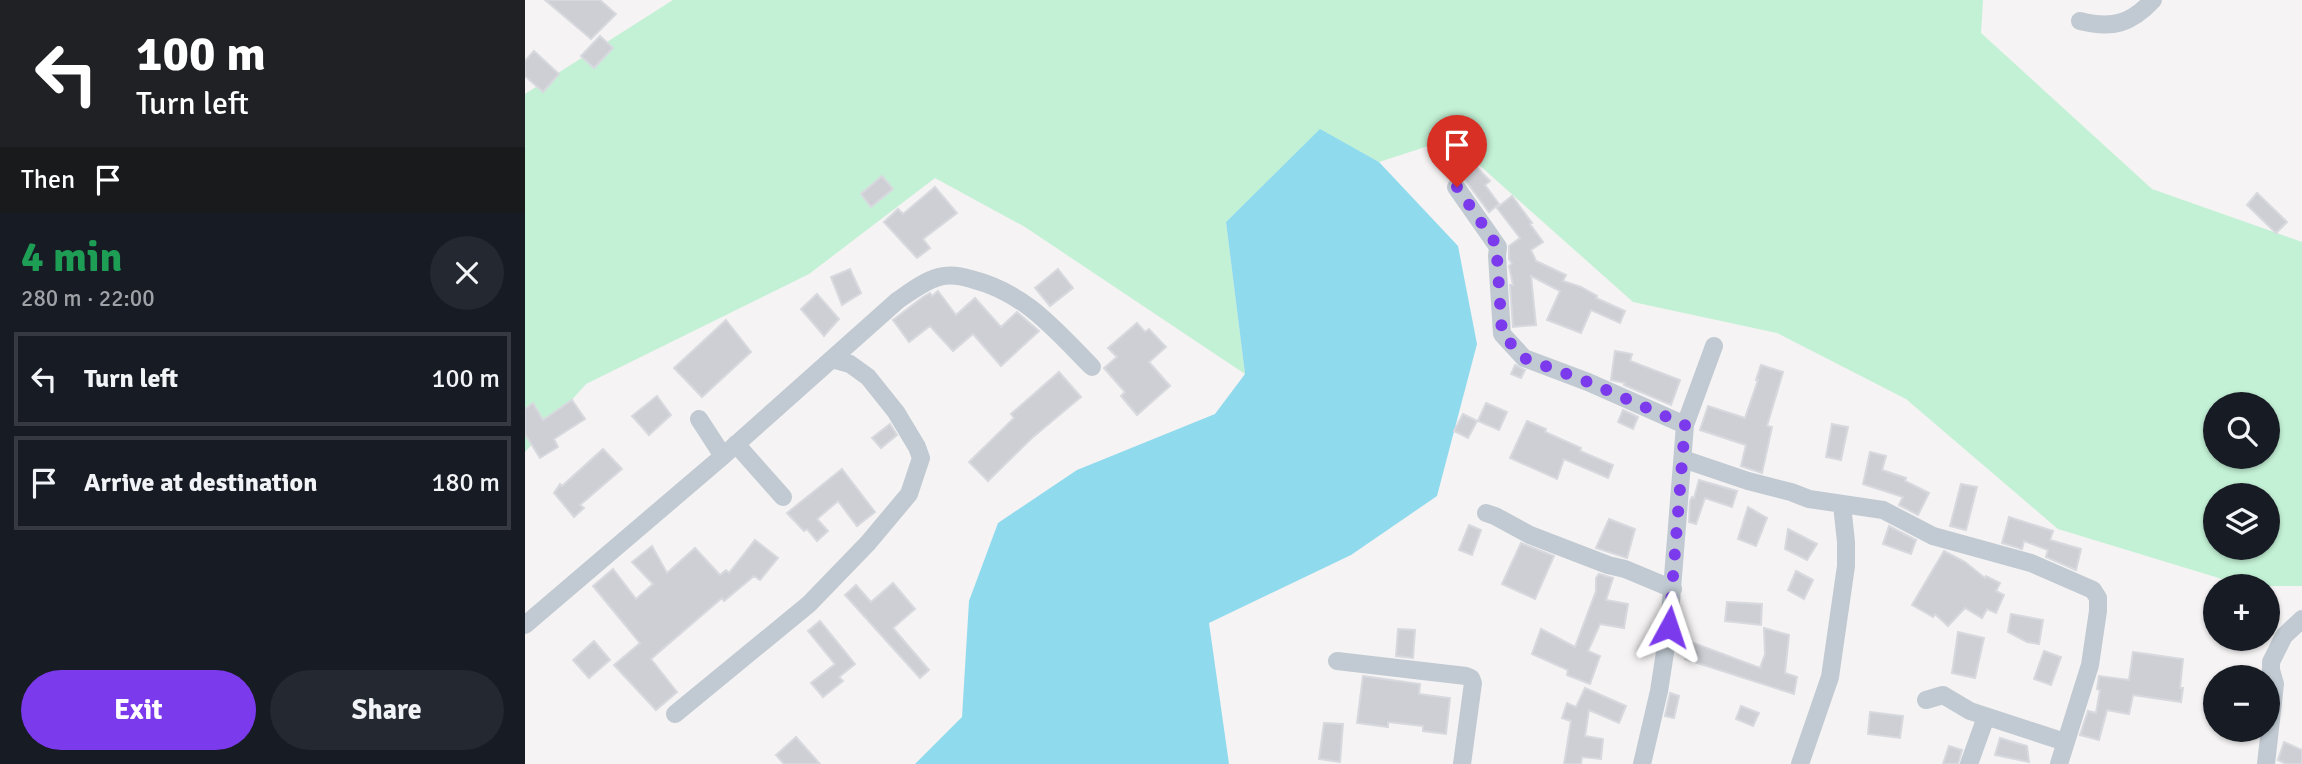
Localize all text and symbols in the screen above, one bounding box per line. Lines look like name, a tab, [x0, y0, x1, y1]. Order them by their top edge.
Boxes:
text: 100 m	[136, 24, 266, 84]
icon: left	[21, 28, 112, 119]
text: Turn left	[136, 84, 249, 123]
pin	[1427, 115, 1487, 187]
icon: arrive	[1438, 126, 1476, 164]
icon: arrive	[89, 161, 127, 199]
text: Then	[21, 164, 75, 196]
text: 4 min	[21, 232, 122, 283]
button: close	[430, 236, 504, 310]
text: 280 m · 22:00	[21, 284, 155, 313]
icon: left	[25, 360, 63, 398]
text: Turn left	[84, 363, 178, 395]
text: 100 m	[431, 363, 500, 395]
map controls	[2203, 392, 2280, 742]
button: search	[2203, 392, 2280, 469]
icon: arrive	[25, 464, 63, 502]
text: Arrive at destination	[84, 467, 317, 499]
text: 180 m	[431, 467, 500, 499]
button: layers	[2203, 483, 2280, 560]
button: +	[2203, 574, 2280, 651]
position arrow	[1632, 590, 1706, 664]
button: −	[2203, 665, 2280, 742]
button: Exit	[21, 670, 256, 750]
button: Share	[270, 670, 504, 750]

